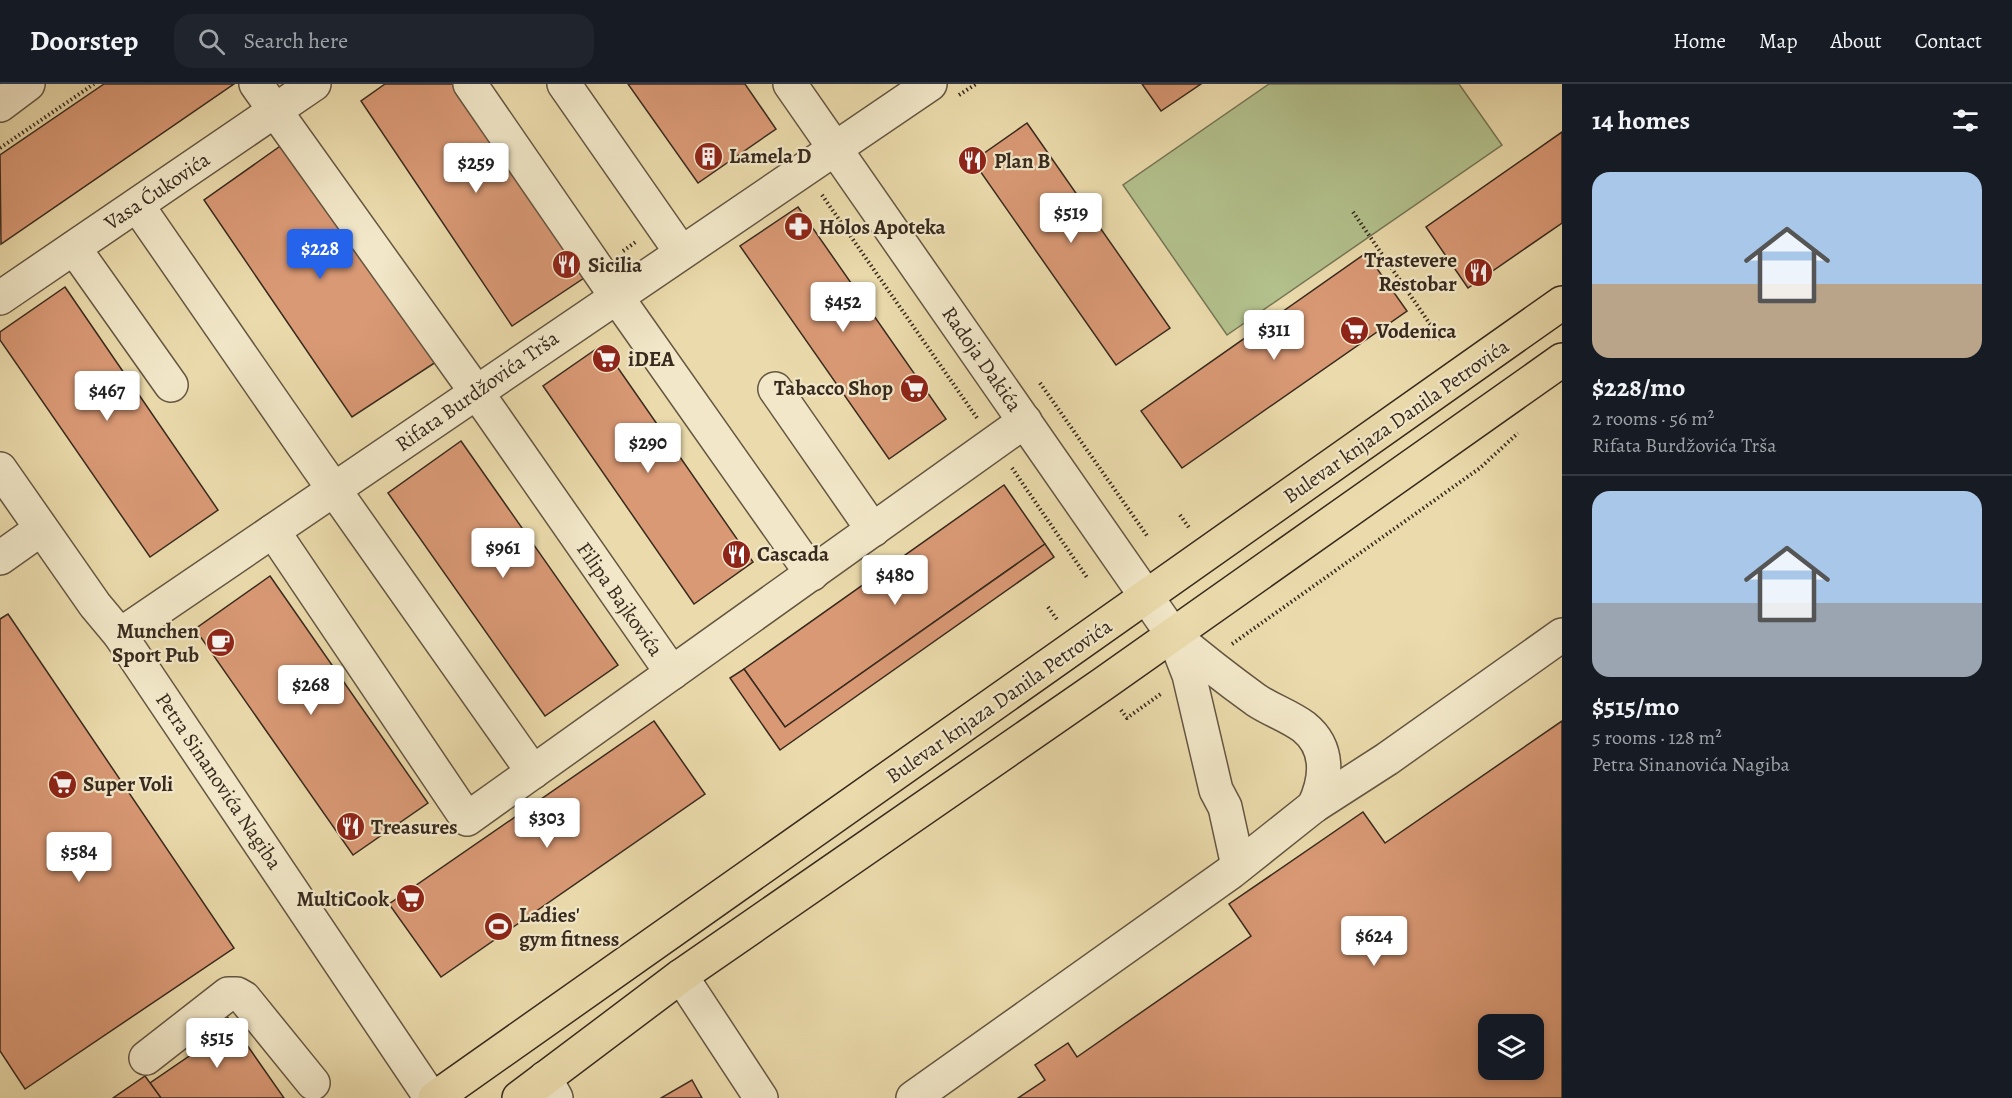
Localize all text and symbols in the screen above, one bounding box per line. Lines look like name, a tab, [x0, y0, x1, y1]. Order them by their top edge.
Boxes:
search box	[174, 14, 594, 68]
text: Doorstep	[30, 22, 138, 60]
icon: search	[195, 25, 228, 58]
text: Search here	[243, 26, 348, 56]
text: Home	[1673, 27, 1726, 55]
text: Map	[1759, 27, 1797, 55]
text: About	[1830, 27, 1882, 55]
text: Contact	[1915, 27, 1982, 55]
text: 14 homes	[1592, 103, 1690, 138]
icon: filters	[1949, 104, 1982, 137]
building icon: Lamela D	[692, 140, 724, 172]
place label: Lamela D	[729, 142, 811, 170]
pin: $259	[440, 143, 512, 194]
street label: Vasa Ćukovića	[98, 145, 215, 237]
restaurant icon: Plan B	[957, 145, 989, 177]
place label: Plan B	[994, 147, 1050, 175]
text: $259	[458, 149, 494, 176]
pin: $519	[1035, 193, 1107, 244]
text: $519	[1054, 199, 1088, 226]
pharmacy icon: Holos Apoteka	[782, 211, 814, 243]
icon: home	[1733, 211, 1841, 319]
place label: Holos Apoteka	[819, 213, 947, 241]
pin: $228	[284, 229, 356, 280]
text: $228	[301, 235, 339, 262]
place label: Trastevere Restobar	[1364, 246, 1457, 298]
restaurant icon: Sicilia	[551, 249, 583, 281]
place label: Sicilia	[588, 251, 643, 279]
restaurant icon: Trastevere Restobar	[1462, 256, 1494, 288]
pin: $452	[807, 282, 879, 333]
text: $452	[825, 288, 861, 315]
street label: Radoja Dakića	[935, 301, 1029, 417]
pin: $311	[1238, 310, 1310, 361]
supermarket icon: Vodenica	[1339, 315, 1371, 347]
text: $311	[1258, 316, 1290, 343]
place label: Vodenica	[1375, 317, 1457, 345]
street label: Rifata Burdžovića Trša	[390, 324, 565, 458]
street label: Bulevar knjaza Danila Petrovića	[1277, 332, 1515, 510]
supermarket icon: iDEA	[591, 343, 623, 375]
place label: iDEA	[628, 345, 675, 373]
text: $228/mo	[1592, 370, 1685, 405]
pin: $467	[71, 371, 143, 422]
supermarket icon: Tabacco Shop	[898, 372, 930, 404]
place label: Tabacco Shop	[774, 374, 893, 402]
text: $467	[89, 377, 125, 404]
text: 2 rooms · 56 m²	[1592, 405, 1714, 432]
pin: $290	[612, 423, 684, 474]
text: $290	[629, 429, 667, 456]
text: Rifata Burdžovića Trša	[1592, 432, 1777, 459]
pin: $961	[467, 528, 539, 579]
icon: home	[1733, 530, 1841, 638]
text: $961	[485, 534, 521, 561]
street label: Filipa Bajkovića	[570, 536, 670, 662]
restaurant icon: Cascada	[720, 538, 752, 570]
place label: Cascada	[757, 540, 830, 568]
pin: $480	[859, 555, 931, 606]
text: $480	[876, 561, 914, 588]
street label: Bulevar knjaza Danila Petrovića	[880, 612, 1118, 790]
place label: Munchen Sport Pub	[112, 617, 199, 669]
cafe icon: Munchen Sport Pub	[204, 627, 236, 659]
pin: $268	[275, 665, 347, 716]
text: $268	[292, 671, 330, 698]
street label: Petra Sinanovića Nagiba	[149, 687, 289, 875]
text: $515/mo	[1592, 689, 1679, 724]
text: 5 rooms · 128 m²	[1592, 724, 1722, 751]
text: Petra Sinanovića Nagiba	[1592, 751, 1790, 778]
supermarket icon: Super Voli	[46, 768, 78, 800]
place label: Super Voli	[83, 770, 173, 798]
pin: $303	[511, 798, 583, 849]
text: $303	[529, 804, 565, 831]
restaurant icon: Treasures	[334, 811, 366, 843]
place label: Treasures	[371, 813, 458, 841]
pin: $584	[43, 832, 115, 883]
text: $584	[61, 838, 97, 865]
supermarket icon: MultiCook	[394, 883, 426, 915]
place label: MultiCook	[296, 885, 389, 913]
place label: Ladies' gym fitness	[519, 901, 619, 953]
sports icon: Ladies' gym fitness	[482, 911, 514, 943]
pin: $624	[1338, 916, 1410, 967]
text: $624	[1355, 922, 1393, 949]
map controls	[1478, 1014, 1544, 1080]
button: layers	[1478, 1014, 1544, 1080]
pin: $515	[181, 1018, 253, 1069]
text: $515	[200, 1024, 234, 1051]

